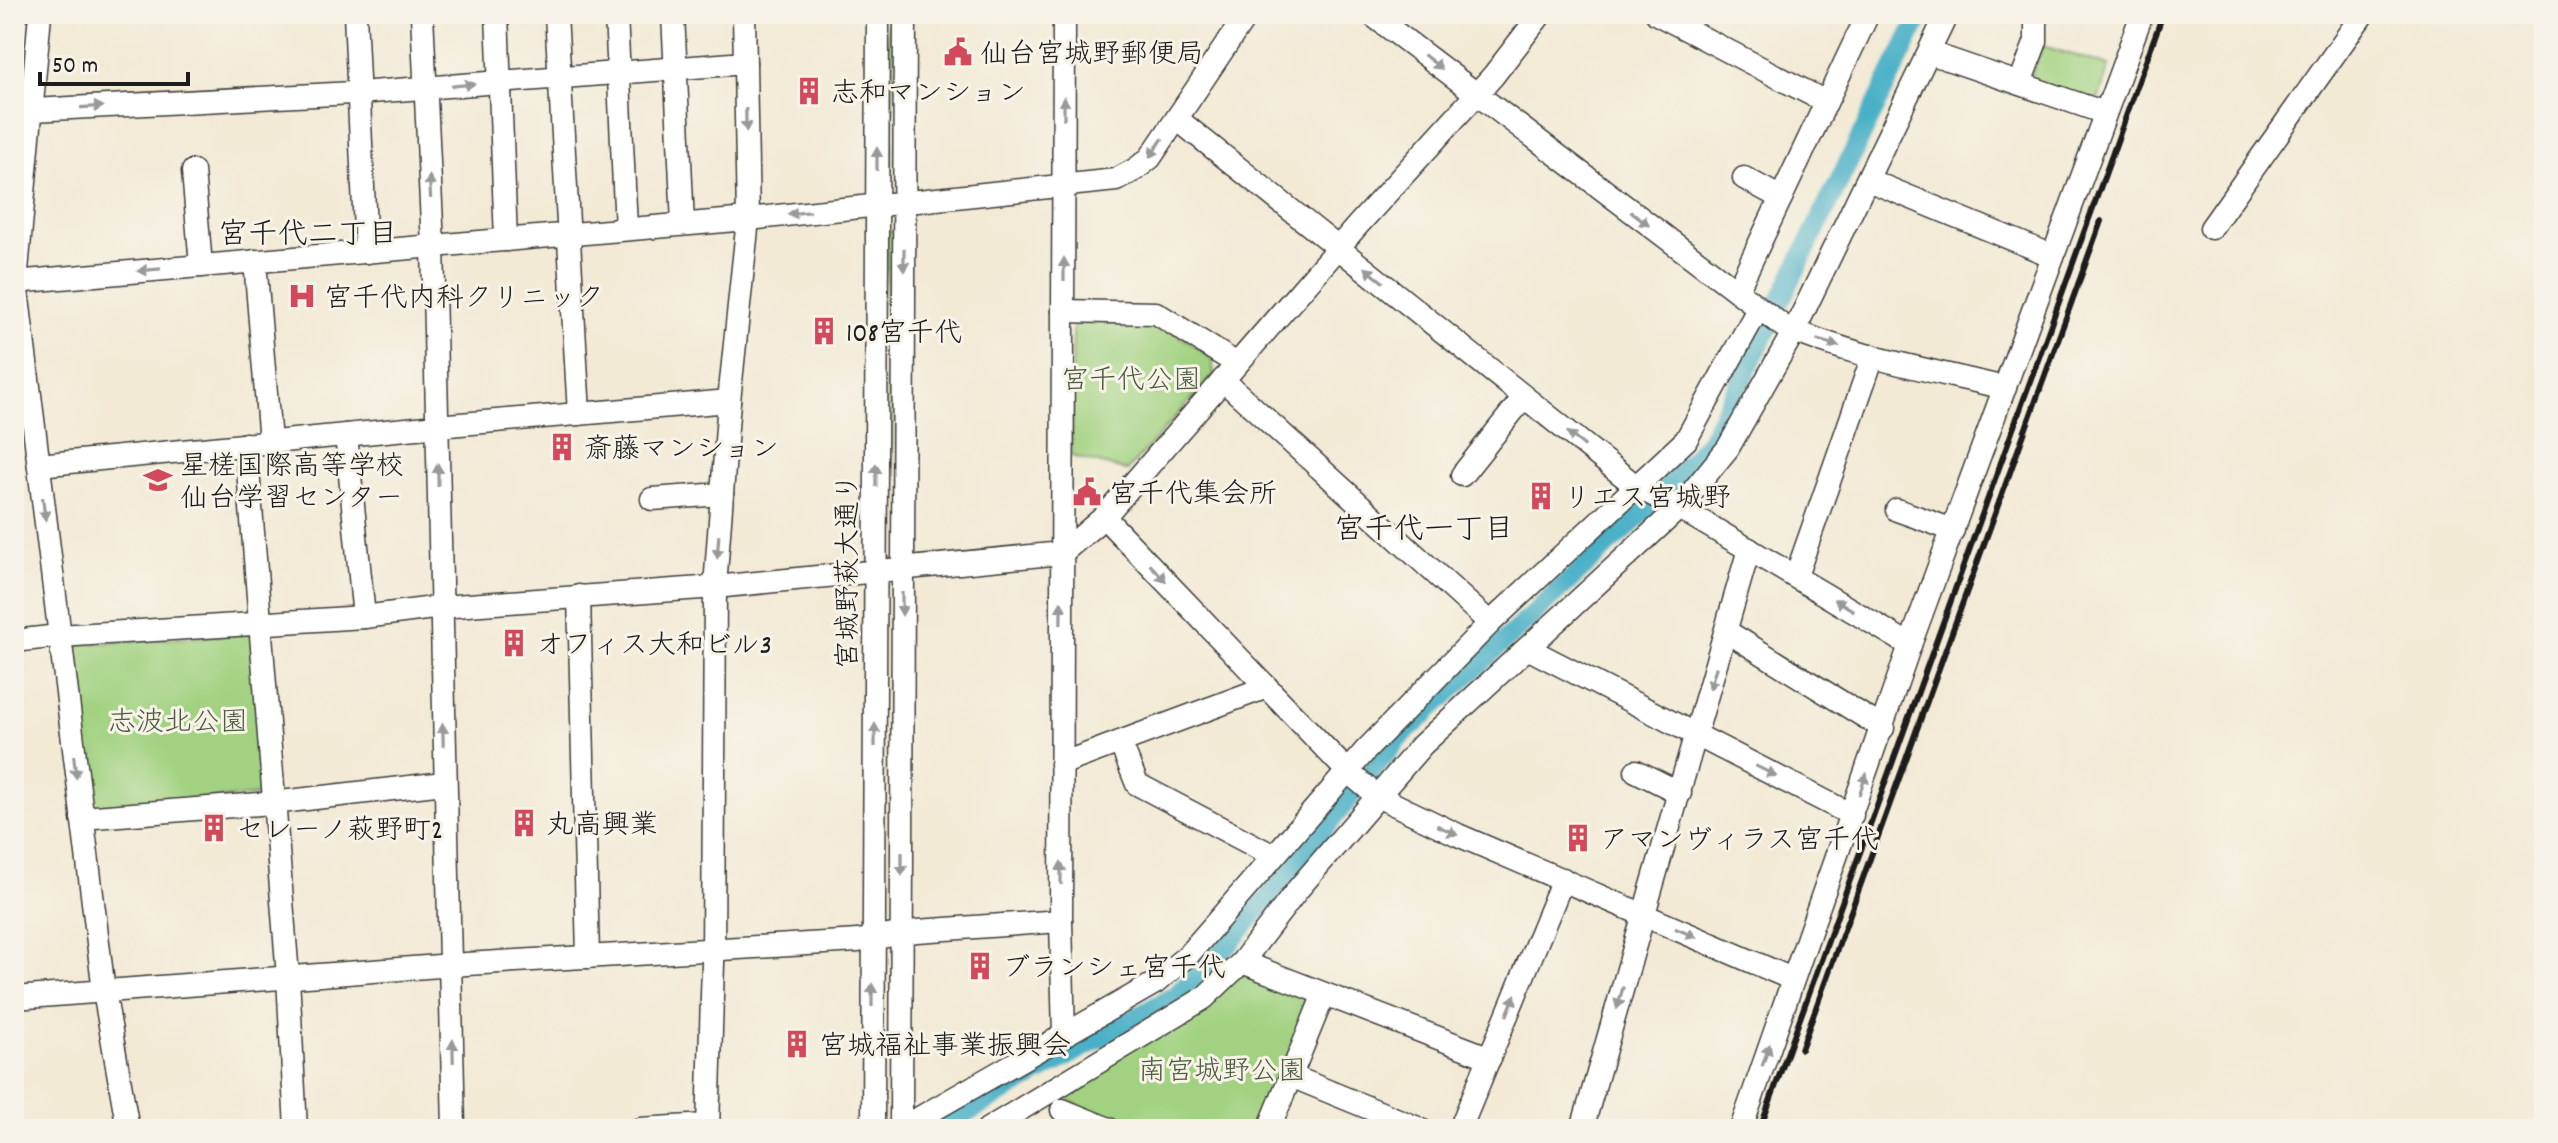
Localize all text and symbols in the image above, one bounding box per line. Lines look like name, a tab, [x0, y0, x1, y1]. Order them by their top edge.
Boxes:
scale bar	[40, 36, 188, 86]
public building icon: 仙台宮城野郵便局	[943, 37, 973, 67]
place label: 仙台宮城野郵便局	[980, 37, 1204, 77]
text: 50 m	[52, 50, 98, 84]
one-way arrow	[1423, 53, 1443, 70]
building icon: 志和マンション	[794, 76, 824, 106]
place label: 志和マンション	[831, 76, 1026, 116]
one-way arrow	[451, 78, 476, 91]
one-way arrow	[1058, 95, 1070, 120]
one-way arrow	[80, 100, 105, 113]
one-way arrow	[739, 108, 752, 133]
one-way arrow	[1149, 138, 1165, 158]
one-way arrow	[871, 146, 883, 171]
one-way arrow	[423, 174, 436, 199]
one-way arrow	[786, 207, 811, 220]
one-way arrow	[1630, 210, 1650, 226]
district label: 宮千代二丁目	[218, 216, 398, 259]
one-way arrow	[898, 248, 910, 273]
one-way arrow	[1057, 256, 1070, 281]
one-way arrow	[136, 264, 161, 277]
one-way arrow	[1364, 267, 1384, 284]
hospital icon: 宮千代内科クリニック	[287, 281, 317, 311]
place label: 宮千代内科クリニック	[324, 281, 604, 321]
building icon: 108宮千代	[809, 316, 839, 346]
place label: 108宮千代	[846, 316, 963, 356]
one-way arrow	[1816, 337, 1840, 350]
park label: 宮千代公園	[1061, 363, 1201, 403]
building icon: 斎藤マンション	[547, 432, 577, 462]
place label: 斎藤マンション	[584, 432, 779, 472]
one-way arrow	[1566, 432, 1586, 448]
place label: 星槎国際高等学校 仙台学習センター	[180, 449, 404, 521]
one-way arrow	[432, 462, 445, 487]
one-way arrow	[870, 462, 882, 487]
school or university icon: 星槎国際高等学校 仙台学習センター	[143, 465, 173, 495]
street label: 宮城野萩大通り	[831, 473, 871, 669]
public building icon: 宮千代集会所	[1072, 477, 1102, 507]
place label: 宮千代集会所	[1109, 477, 1277, 517]
building icon: リエス宮城野	[1526, 481, 1556, 511]
place label: リエス宮城野	[1563, 481, 1731, 521]
one-way arrow	[38, 497, 51, 522]
district label: 宮千代一丁目	[1334, 511, 1514, 554]
one-way arrow	[711, 535, 724, 560]
one-way arrow	[1149, 563, 1167, 582]
one-way arrow	[896, 592, 908, 617]
one-way arrow	[1833, 598, 1855, 612]
one-way arrow	[1055, 600, 1068, 625]
building icon: オフィス大和ビル3	[499, 628, 529, 658]
place label: オフィス大和ビル3	[536, 628, 772, 668]
one-way arrow	[1706, 666, 1719, 690]
park label: 志波北公園	[108, 705, 248, 745]
one-way arrow	[437, 722, 449, 747]
one-way arrow	[869, 722, 881, 747]
one-way arrow	[69, 755, 82, 780]
one-way arrow	[1755, 764, 1778, 777]
one-way arrow	[1857, 772, 1869, 796]
building icon: 丸高興業	[509, 808, 539, 838]
place label: 丸高興業	[546, 808, 658, 848]
building icon: セレーノ萩野町2	[199, 813, 229, 843]
place label: セレーノ萩野町2	[236, 813, 443, 853]
one-way arrow	[1436, 823, 1459, 836]
building icon: アマンヴィラス宮千代	[1563, 823, 1593, 853]
place label: アマンヴィラス宮千代	[1600, 823, 1879, 863]
one-way arrow	[896, 852, 908, 877]
one-way arrow	[1055, 860, 1067, 885]
one-way arrow	[1674, 927, 1698, 940]
building icon: ブランシェ宮千代	[965, 951, 995, 981]
place label: ブランシェ宮千代	[1002, 951, 1226, 991]
one-way arrow	[866, 982, 879, 1007]
one-way arrow	[1613, 986, 1626, 1010]
one-way arrow	[1505, 993, 1518, 1017]
building icon: 宮城福祉事業振興会	[782, 1029, 812, 1059]
place label: 宮城福祉事業振興会	[819, 1029, 1071, 1069]
one-way arrow	[446, 1038, 459, 1063]
one-way arrow	[1760, 1043, 1772, 1067]
park label: 南宮城野公園	[1138, 1054, 1306, 1094]

